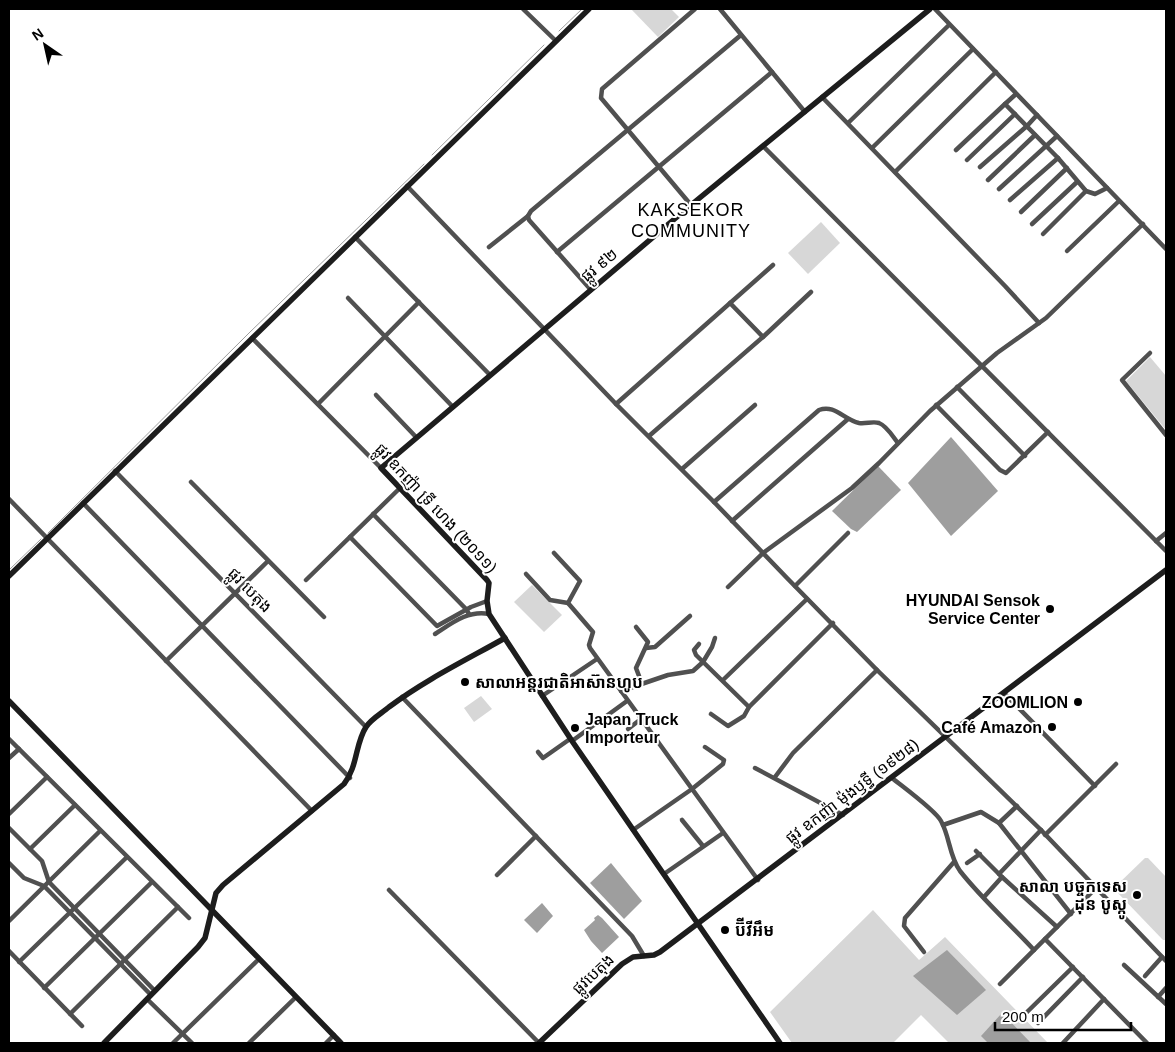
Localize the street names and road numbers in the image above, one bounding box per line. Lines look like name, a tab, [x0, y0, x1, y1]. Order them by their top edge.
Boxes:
street label: ផ្លូវ ៩២	[577, 245, 624, 289]
street label: ផ្លូវ ឧកញ៉ា ទ្រី ហេង (២០១១)	[368, 439, 501, 580]
street label: ផ្លូវ បេតុង	[221, 564, 275, 620]
street label: ផ្លូវ ឧកញ៉ា ម៉ុងឫទ្ធី (១៩២៨)	[781, 734, 925, 851]
street label: ផ្លូវបេតុង	[569, 951, 621, 1002]

